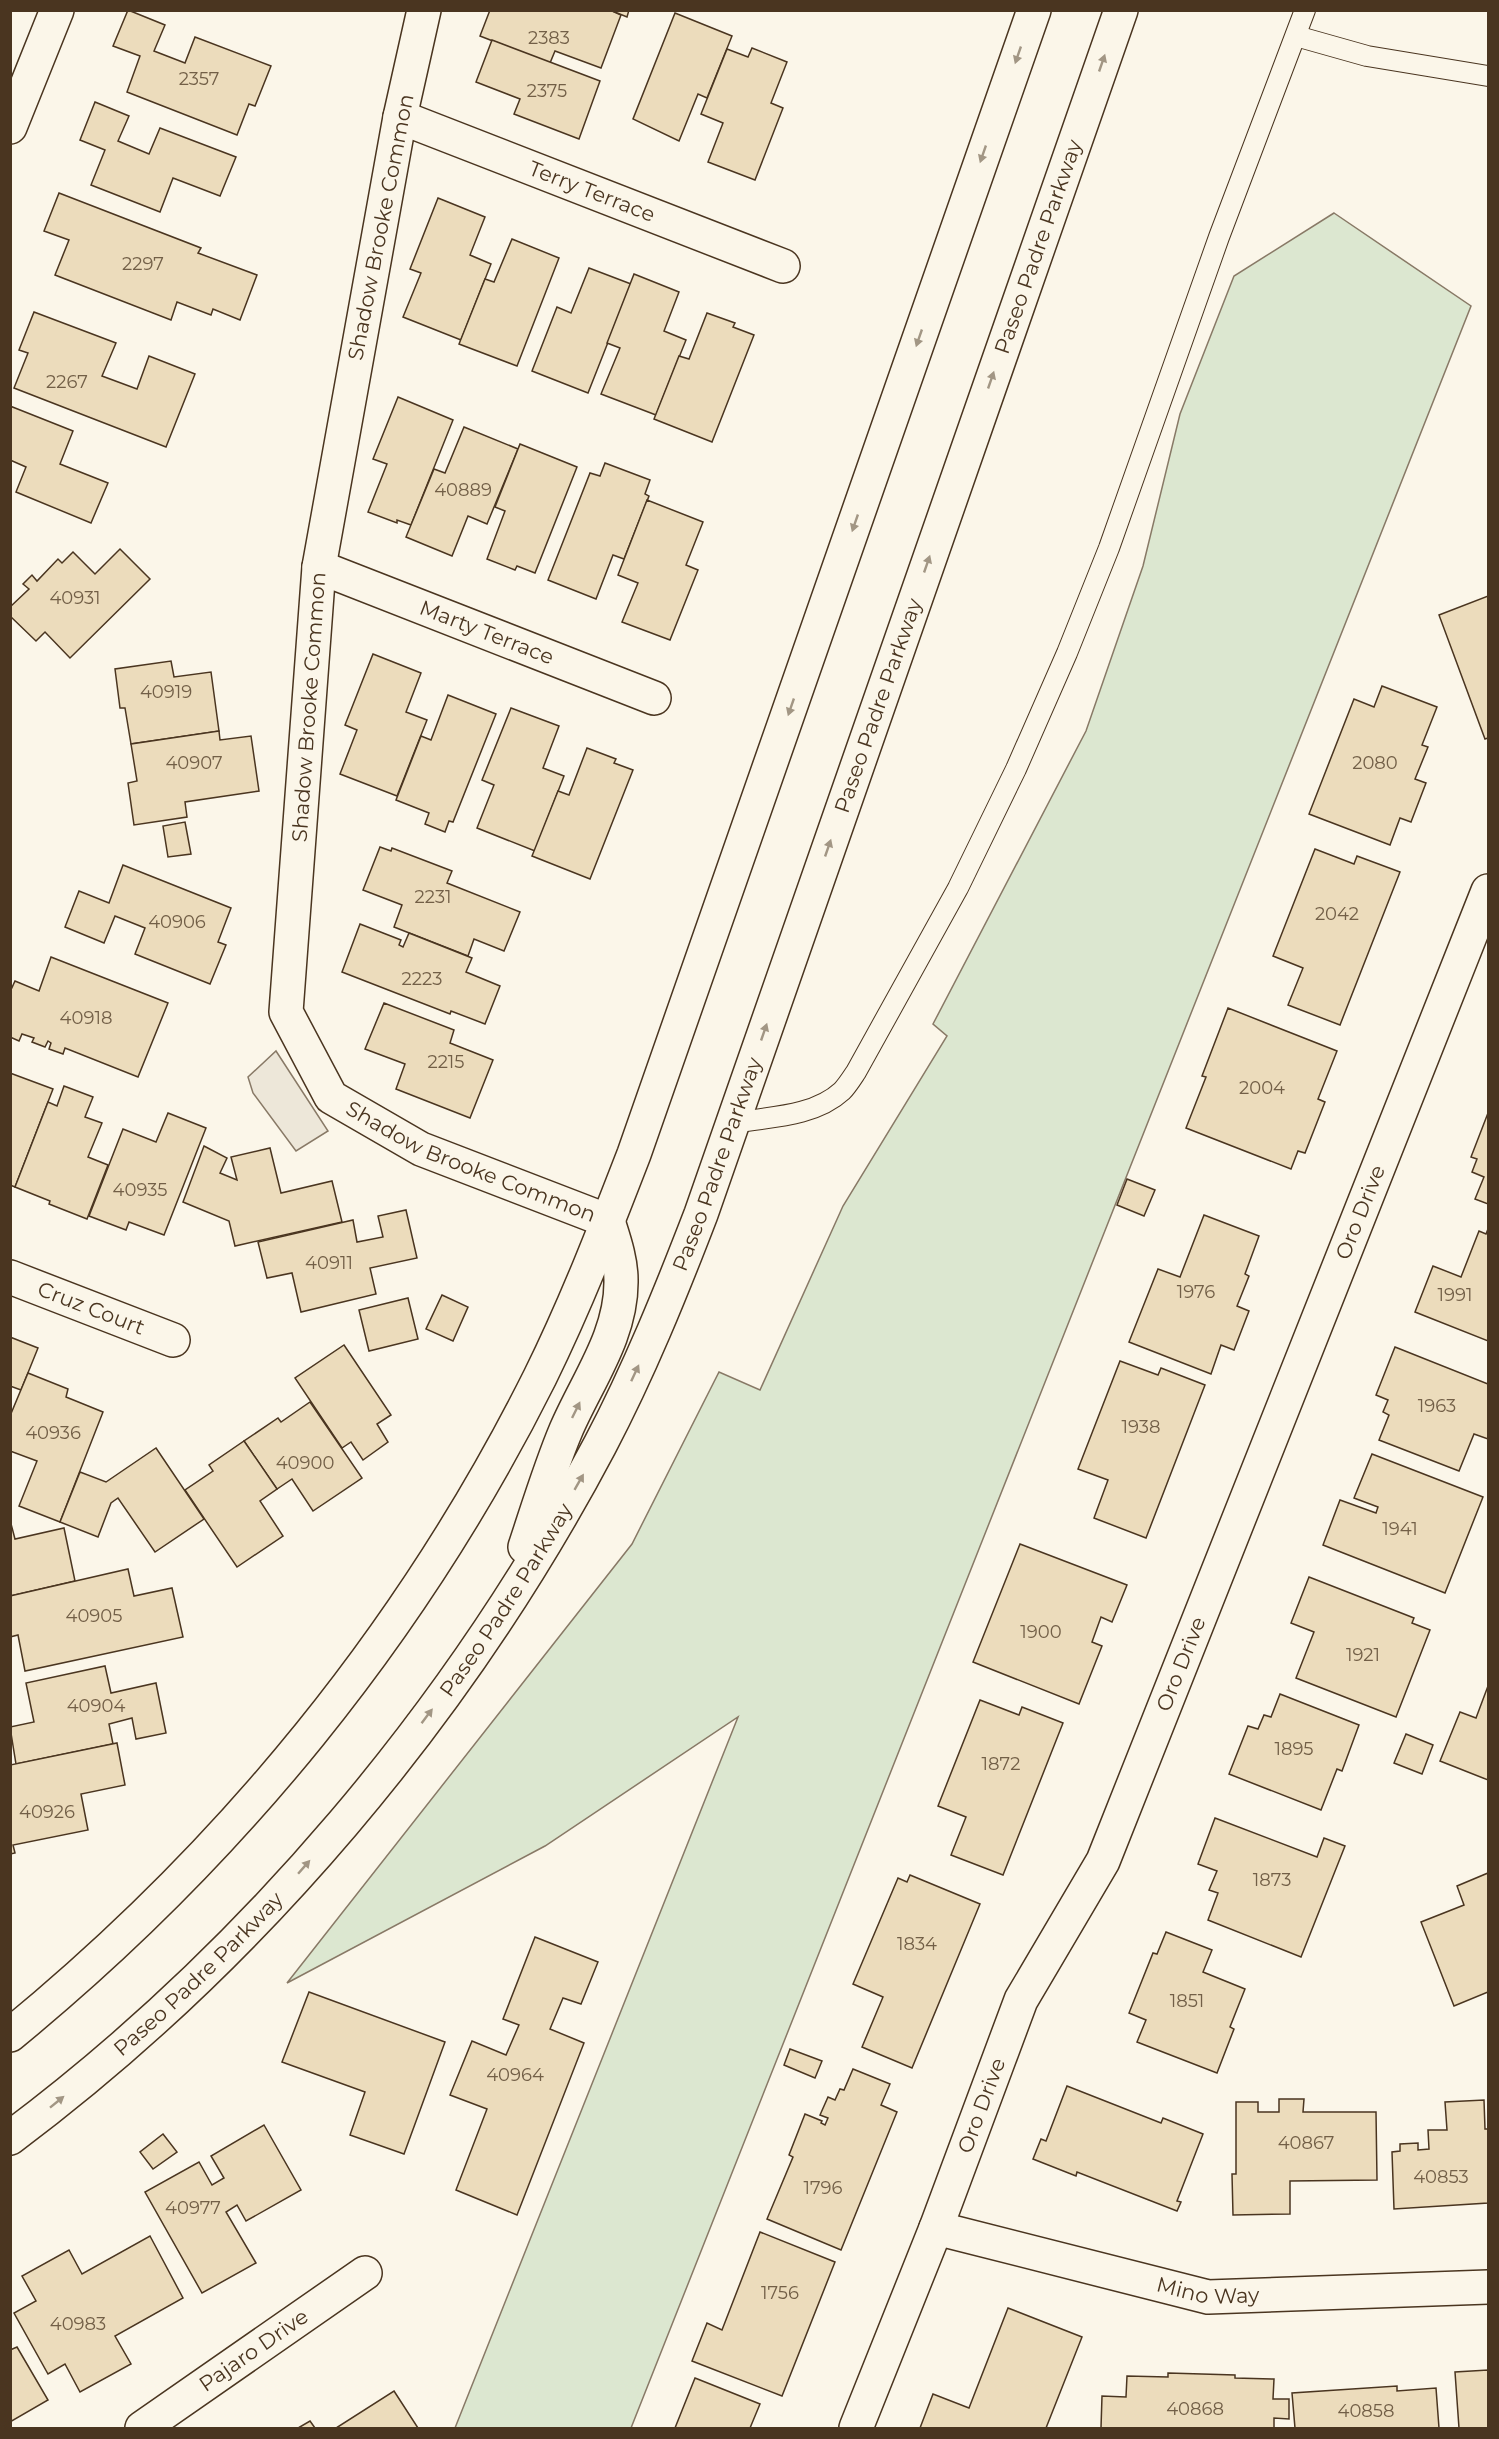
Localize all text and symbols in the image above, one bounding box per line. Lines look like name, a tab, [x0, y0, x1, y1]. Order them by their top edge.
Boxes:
house number: 2383	[528, 27, 570, 49]
one-way arrow	[1013, 46, 1023, 64]
one-way arrow	[1098, 54, 1108, 72]
house number: 2357	[179, 68, 219, 90]
house number: 2375	[527, 80, 567, 102]
street label: Shadow Brooke Common	[342, 92, 419, 362]
street label: Paseo Padre Parkway	[989, 136, 1087, 357]
one-way arrow	[978, 145, 988, 163]
street label: Terry Terrace	[526, 155, 659, 227]
house number: 2297	[122, 253, 164, 275]
one-way arrow	[914, 330, 924, 348]
house number: 2267	[46, 371, 88, 393]
one-way arrow	[987, 371, 997, 389]
house number: 40889	[434, 479, 492, 501]
one-way arrow	[849, 514, 859, 532]
one-way arrow	[923, 555, 933, 573]
street label: Shadow Brooke Common	[287, 571, 330, 843]
house number: 40931	[49, 587, 101, 609]
street label: Paseo Padre Parkway	[829, 594, 927, 816]
street label: Marty Terrace	[416, 595, 558, 670]
house number: 40919	[140, 681, 192, 703]
one-way arrow	[785, 698, 795, 716]
house number: 40907	[165, 752, 223, 774]
house number: 2080	[1352, 752, 1398, 774]
one-way arrow	[824, 838, 834, 856]
house number: 2231	[414, 886, 452, 908]
house number: 2042	[1315, 903, 1359, 925]
house number: 40906	[148, 911, 206, 933]
house number: 2223	[402, 968, 442, 990]
house number: 40918	[60, 1007, 112, 1029]
one-way arrow	[759, 1023, 769, 1041]
house number: 2215	[427, 1051, 465, 1073]
street label: Paseo Padre Parkway	[667, 1053, 767, 1275]
house number: 2004	[1239, 1077, 1285, 1099]
street label: Shadow Brooke Common	[342, 1095, 599, 1227]
street label: Oro Drive	[1330, 1161, 1390, 1263]
house number: 40935	[113, 1179, 167, 1201]
house number: 40911	[305, 1252, 353, 1274]
street label: Cruz Court	[34, 1276, 148, 1340]
house number: 1976	[1177, 1281, 1215, 1303]
house number: 1991	[1438, 1284, 1472, 1306]
one-way arrow	[630, 1364, 639, 1381]
house number: 1963	[1418, 1395, 1456, 1417]
one-way arrow	[571, 1401, 580, 1418]
house number: 1938	[1122, 1416, 1160, 1438]
house number: 40936	[25, 1422, 81, 1444]
house number: 40900	[276, 1452, 334, 1474]
one-way arrow	[574, 1473, 584, 1490]
street label: Paseo Padre Parkway	[434, 1498, 578, 1701]
house number: 1941	[1382, 1518, 1418, 1540]
house number: 40905	[66, 1605, 122, 1627]
street label: Oro Drive	[1151, 1613, 1211, 1715]
house number: 1900	[1020, 1621, 1062, 1643]
house number: 1921	[1346, 1644, 1380, 1666]
house number: 40904	[67, 1695, 125, 1717]
one-way arrow	[421, 1708, 433, 1723]
house number: 1895	[1274, 1738, 1314, 1760]
house number: 1872	[982, 1753, 1020, 1775]
house number: 40926	[19, 1801, 75, 1823]
one-way arrow	[297, 1860, 310, 1875]
house number: 1873	[1253, 1869, 1291, 1891]
street label: Paseo Padre Parkway	[108, 1886, 288, 2061]
house number: 1834	[897, 1933, 937, 1955]
house number: 1851	[1170, 1990, 1204, 2012]
street label: Oro Drive	[952, 2054, 1010, 2156]
house number: 40964	[486, 2064, 544, 2086]
one-way arrow	[49, 2097, 64, 2109]
house number: 40867	[1278, 2132, 1334, 2154]
house number: 40853	[1413, 2166, 1469, 2188]
house number: 1796	[803, 2177, 843, 2199]
house number: 40977	[165, 2197, 221, 2219]
street label: Mino Way	[1154, 2271, 1260, 2309]
house number: 1756	[761, 2282, 799, 2304]
street label: Pajaro Drive	[194, 2303, 313, 2397]
house number: 40983	[50, 2313, 106, 2335]
house number: 40868	[1166, 2398, 1224, 2420]
house number: 40858	[1338, 2400, 1394, 2422]

